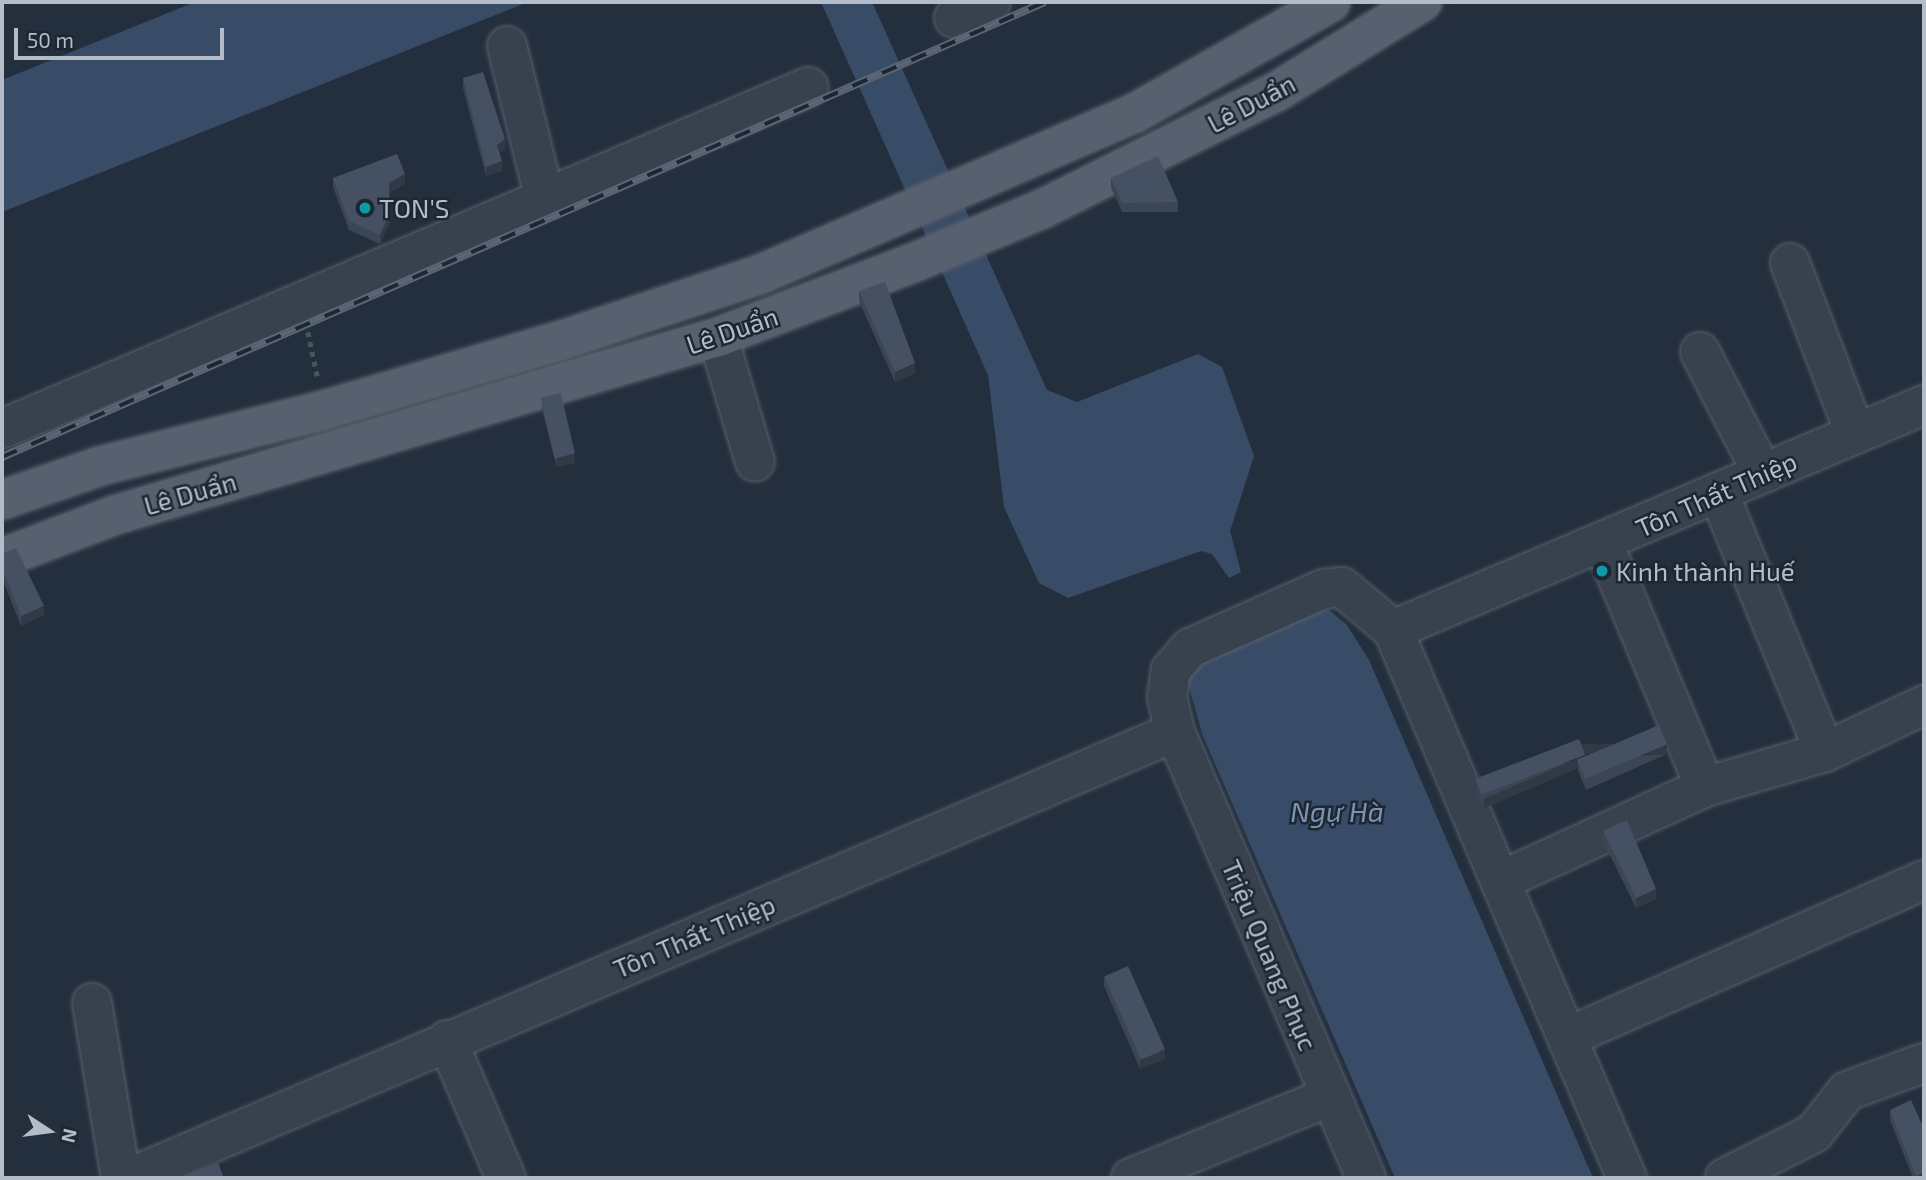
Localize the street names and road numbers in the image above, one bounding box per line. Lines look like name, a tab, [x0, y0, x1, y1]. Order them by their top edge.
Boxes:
street label: Lê Duẩn	[1202, 67, 1300, 139]
street label: Lê Duẩn	[682, 300, 782, 360]
street label: Tôn Thất Thiệp	[1630, 444, 1802, 544]
street label: Lê Duẩn	[140, 465, 240, 521]
street label: Triệu Quang Phục	[1216, 855, 1324, 1055]
street label: Tôn Thất Thiệp	[608, 888, 780, 984]

